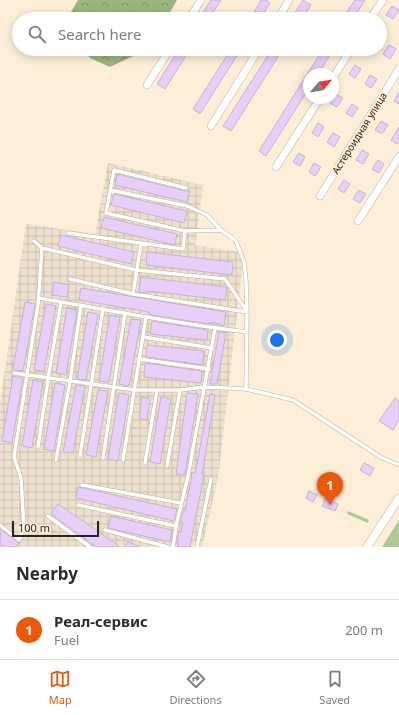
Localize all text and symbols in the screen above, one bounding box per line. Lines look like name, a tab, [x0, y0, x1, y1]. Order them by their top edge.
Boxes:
search box	[12, 12, 387, 56]
icon: search	[26, 23, 48, 45]
text: Search here	[58, 24, 141, 44]
north arrow	[303, 68, 339, 104]
street label: Астероидная улица	[328, 89, 390, 177]
your location	[267, 330, 287, 350]
pin: 1	[317, 472, 343, 505]
scale bar	[12, 519, 99, 538]
text: 100 m	[18, 520, 50, 535]
text: Nearby	[16, 562, 78, 585]
text: Реал-сервис	[54, 611, 148, 631]
text: 1	[25, 621, 33, 639]
text: 200 m	[345, 621, 383, 639]
text: Fuel	[54, 631, 79, 649]
tab: Map	[49, 668, 72, 707]
tab: Directions	[169, 668, 222, 707]
tab: Saved	[319, 668, 350, 707]

